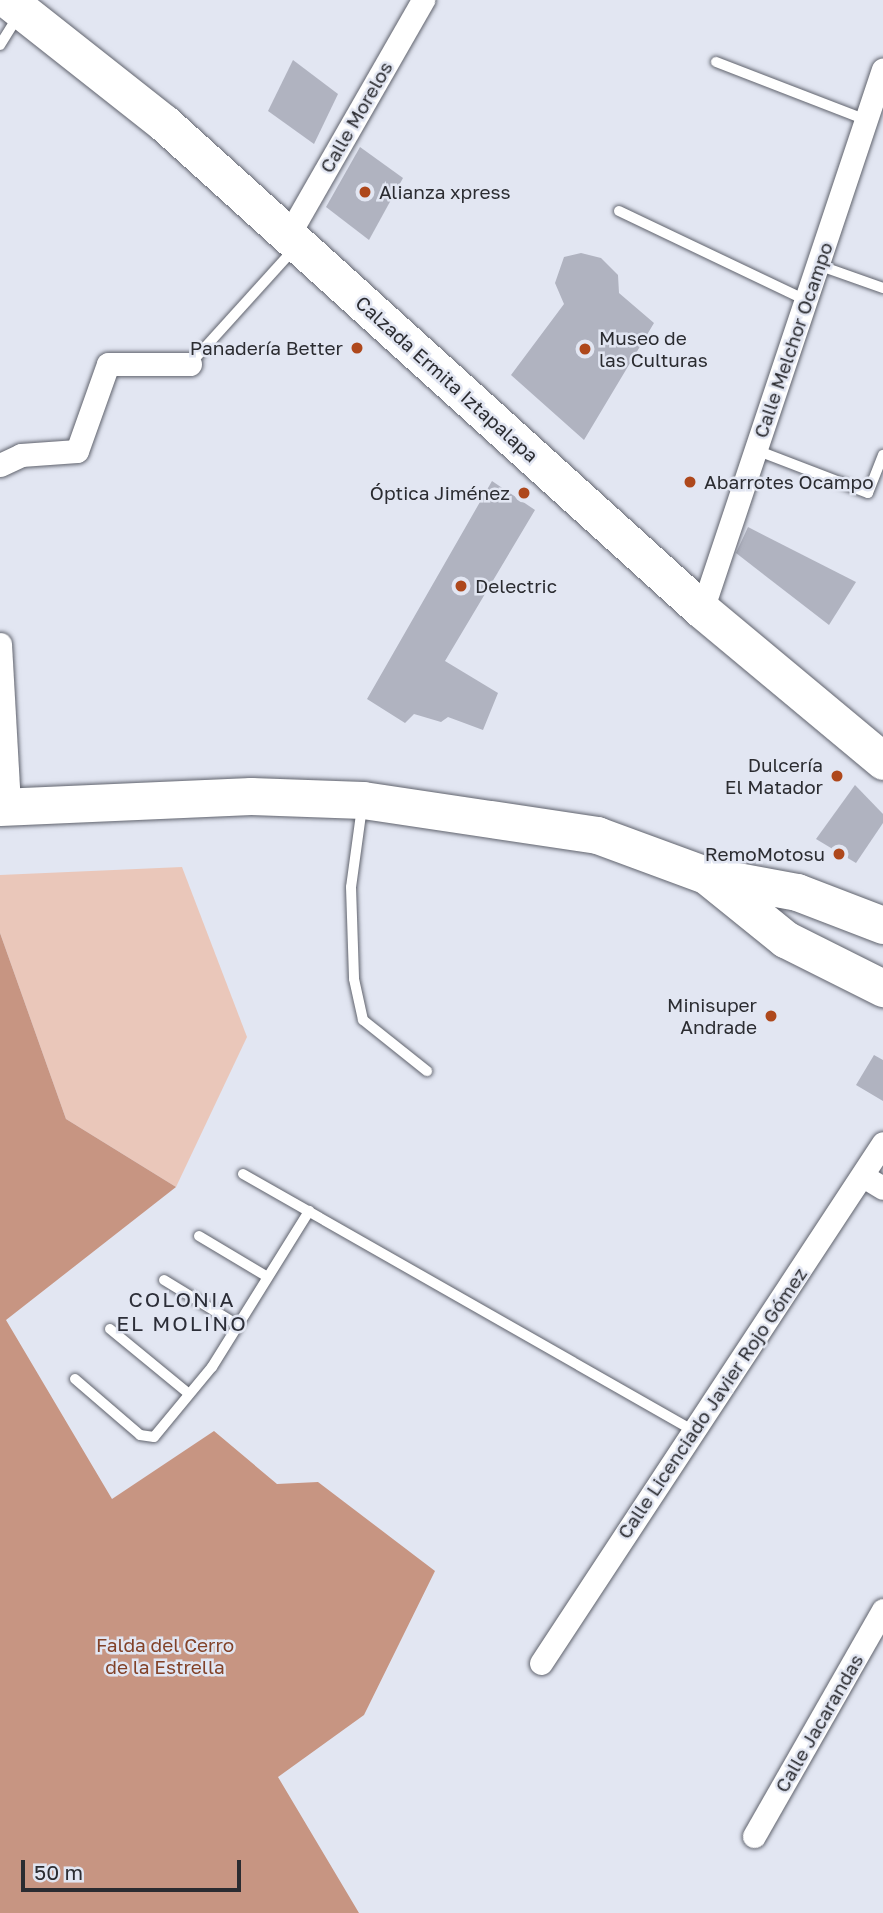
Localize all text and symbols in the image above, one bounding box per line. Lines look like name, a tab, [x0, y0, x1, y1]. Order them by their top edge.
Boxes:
street label: Calle Morelos	[315, 57, 397, 177]
place label: Alianza xpress	[379, 181, 511, 203]
marker: Alianza xpress	[357, 184, 373, 200]
street label: Calle Melchor Ocampo	[749, 239, 837, 441]
street label: Calzada Ermita Iztapalapa	[351, 291, 543, 467]
place label: Museo de las Culturas	[599, 327, 708, 371]
place label: Panadería Better	[190, 337, 343, 359]
marker: Panadería Better	[349, 340, 365, 356]
marker: Museo de las Culturas	[577, 341, 593, 357]
place label: Abarrotes Ocampo	[704, 471, 874, 493]
marker: Abarrotes Ocampo	[682, 474, 698, 490]
place label: Óptica Jiménez	[370, 482, 510, 504]
marker: Óptica Jiménez	[516, 485, 532, 501]
place label: Delectric	[475, 575, 557, 597]
marker: Delectric	[453, 578, 469, 594]
place label: Dulcería El Matador	[725, 754, 823, 798]
marker: Dulcería El Matador	[829, 768, 845, 784]
place label: RemoMotosu	[705, 843, 825, 865]
marker: RemoMotosu	[831, 846, 847, 862]
place label: Minisuper Andrade	[667, 994, 757, 1038]
marker: Minisuper Andrade	[763, 1008, 779, 1024]
street label: Calle Licenciado Javier Rojo Gómez	[613, 1263, 811, 1543]
district label: COLONIA EL MOLINO	[117, 1286, 247, 1336]
park label: Falda del Cerro de la Estrella	[96, 1634, 234, 1678]
street label: Calle Jacarandas	[770, 1650, 868, 1796]
scale bar	[24, 1846, 245, 1890]
text: 50 m	[34, 1859, 83, 1885]

